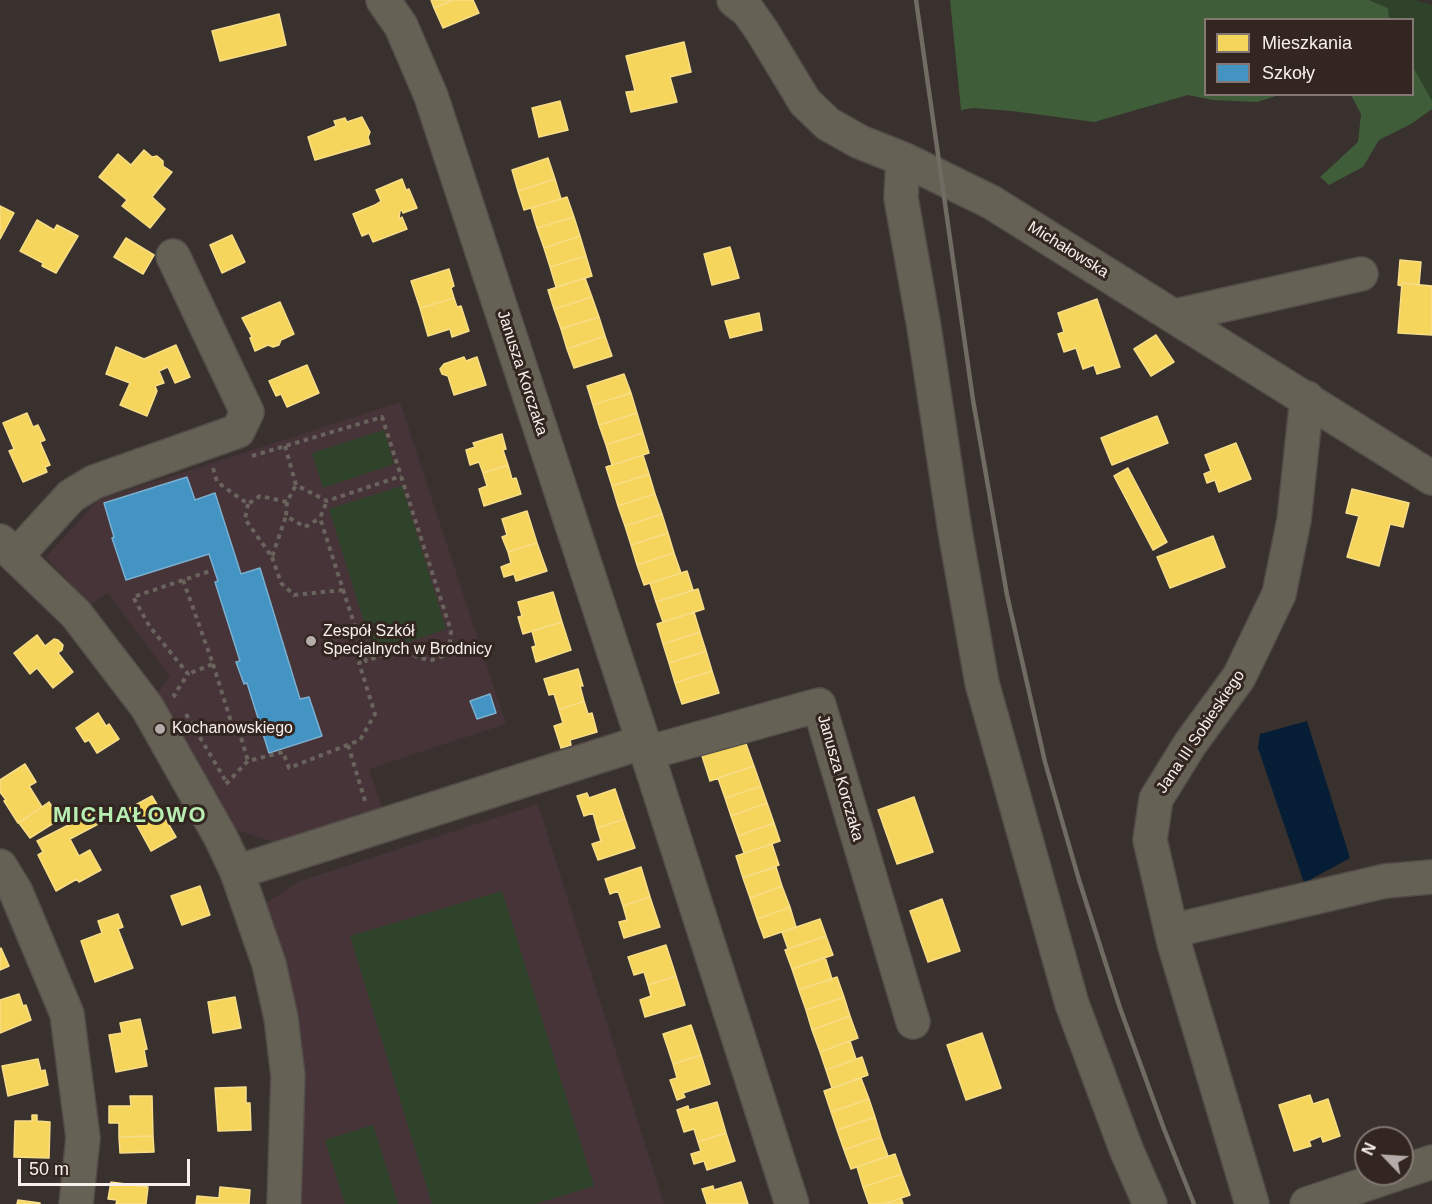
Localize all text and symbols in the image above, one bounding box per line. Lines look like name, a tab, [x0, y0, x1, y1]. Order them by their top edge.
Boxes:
legend	[1204, 18, 1414, 96]
text: Mieszkania	[1262, 33, 1352, 53]
text: Szkoły	[1262, 63, 1315, 83]
street label: Michałowska	[1024, 218, 1112, 282]
street label: Janusza Korczaka	[493, 308, 551, 438]
place label: Zespół Szkół Specjalnych w Brodnicy	[323, 622, 492, 660]
marker: Zespół Szkół Specjalnych w Brodnicy	[304, 634, 318, 648]
street label: Jana III Sobieskiego	[1153, 667, 1249, 797]
street label: Janusza Korczaka	[813, 713, 867, 843]
place label: Kochanowskiego	[172, 719, 293, 739]
marker: Kochanowskiego	[153, 722, 167, 736]
district label: MICHAŁOWO	[53, 803, 207, 829]
north arrow	[1354, 1126, 1414, 1186]
text: N	[1359, 1140, 1379, 1158]
scale bar	[21, 1147, 194, 1185]
text: 50 m	[29, 1159, 69, 1179]

